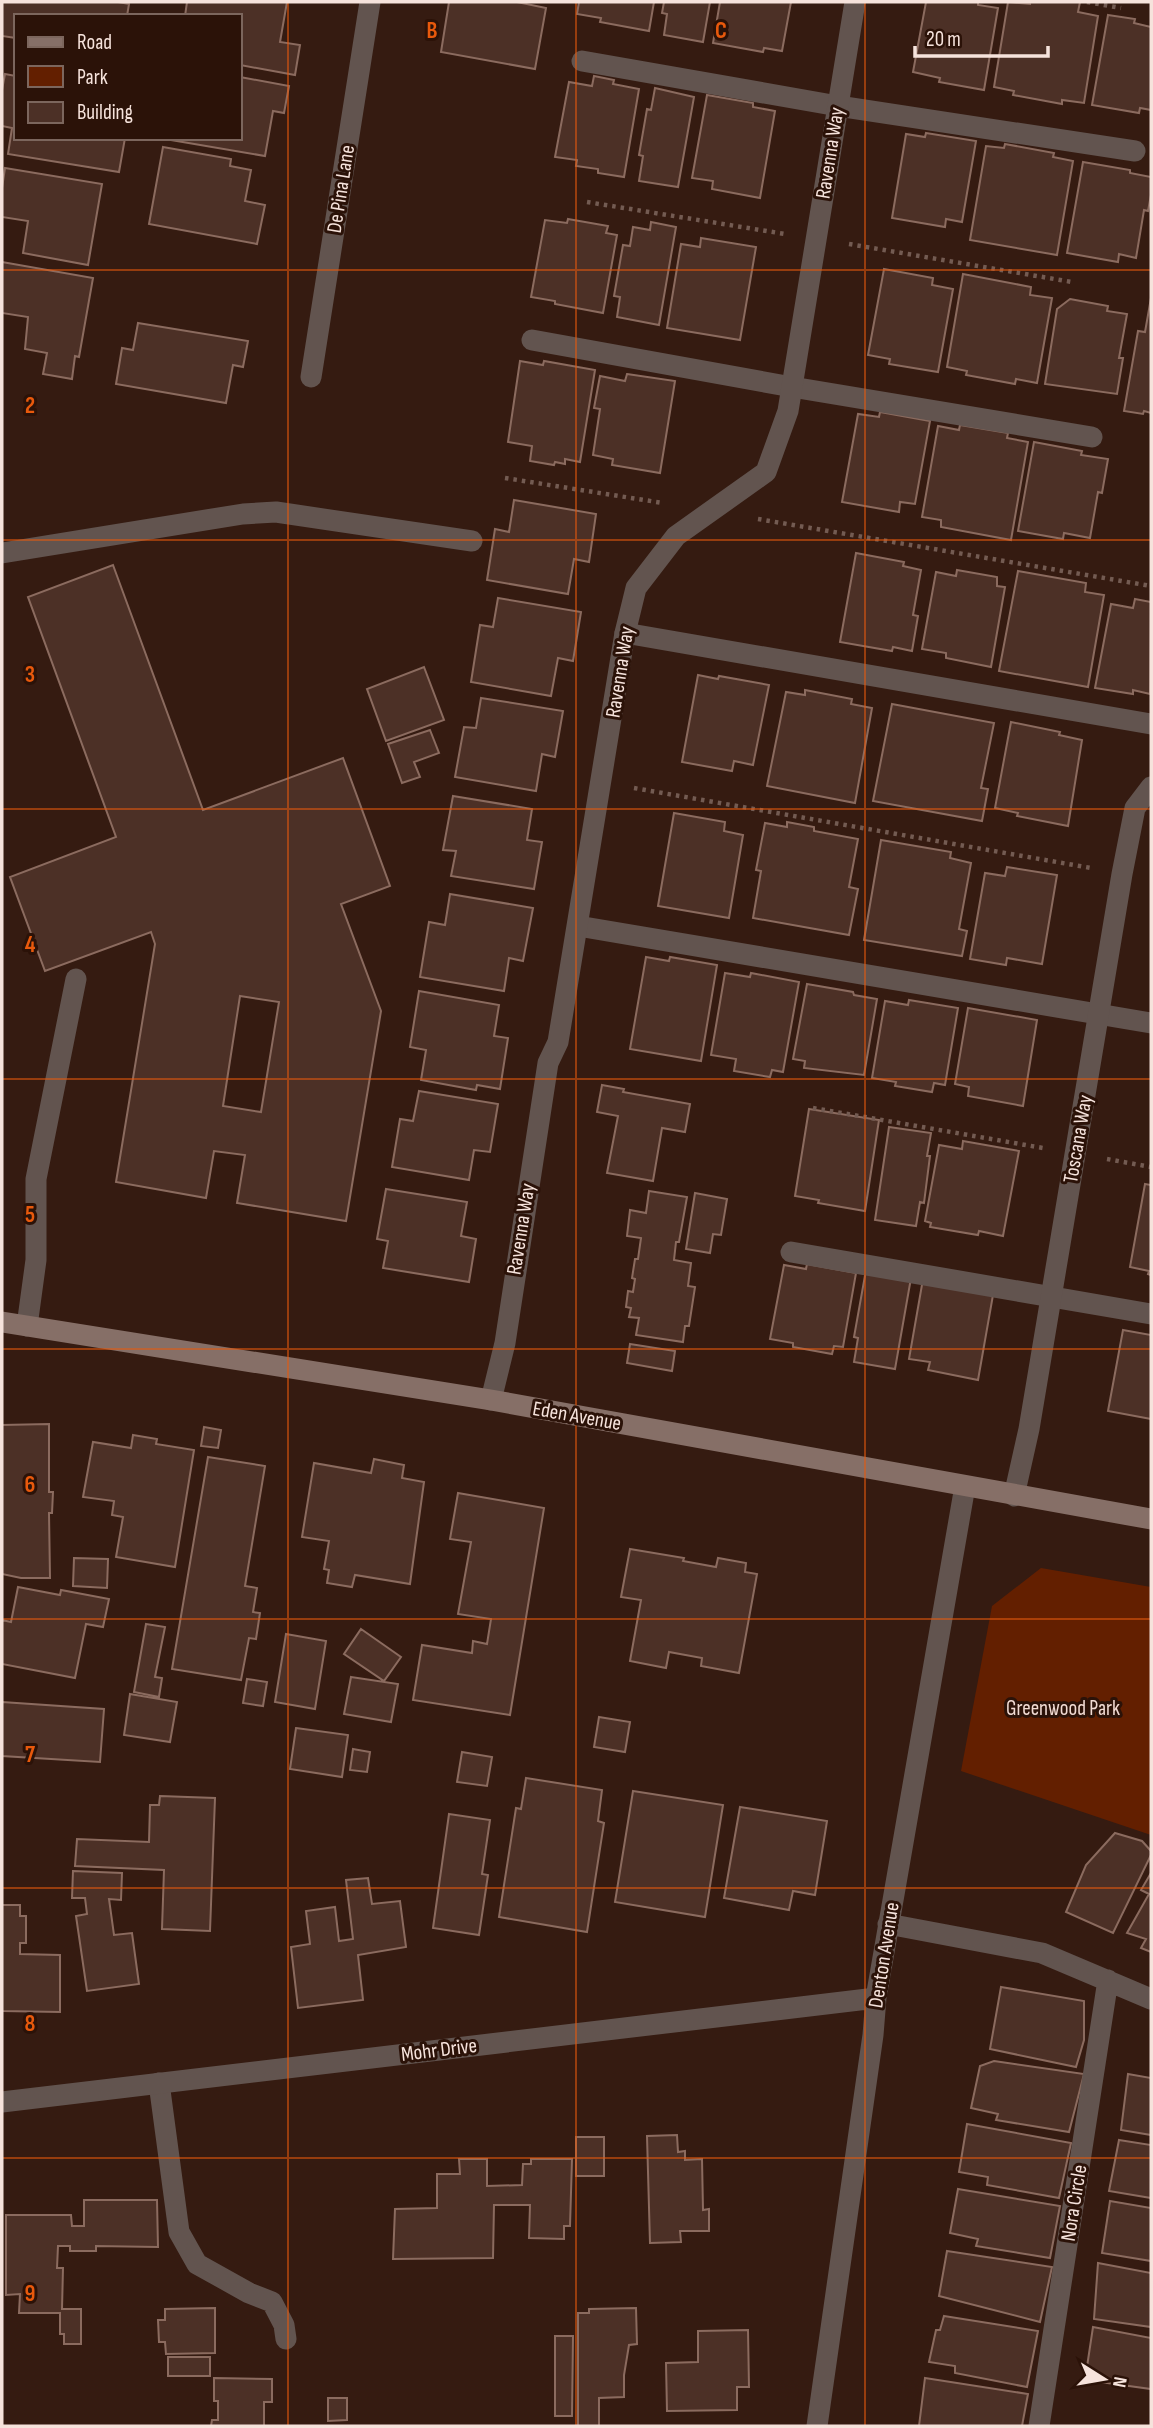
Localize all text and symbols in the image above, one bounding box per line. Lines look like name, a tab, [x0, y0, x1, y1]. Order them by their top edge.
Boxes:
legend	[14, 14, 242, 140]
scale bar	[915, 14, 1048, 58]
text: B	[427, 17, 438, 45]
text: C	[715, 17, 727, 45]
text: 20 m	[926, 27, 961, 52]
text: Road	[77, 30, 112, 55]
text: Park	[77, 65, 108, 90]
text: Building	[77, 100, 133, 125]
street label: Ravenna Way	[810, 105, 850, 201]
street label: De Pina Lane	[322, 143, 360, 235]
text: 2	[25, 392, 35, 420]
street label: Ravenna Way	[600, 624, 640, 720]
text: 3	[25, 661, 35, 689]
text: 4	[25, 931, 36, 959]
street label: Toscana Way	[1058, 1093, 1098, 1185]
street label: Ravenna Way	[501, 1181, 541, 1277]
text: 5	[25, 1201, 35, 1229]
street label: Eden Avenue	[531, 1396, 623, 1436]
text: 6	[25, 1471, 35, 1499]
park label: Greenwood Park	[1006, 1696, 1120, 1721]
text: 7	[25, 1741, 35, 1769]
street label: Denton Avenue	[863, 1900, 905, 2010]
text: 8	[25, 2010, 36, 2038]
street label: Mohr Drive	[400, 2033, 478, 2067]
street label: Nora Circle	[1056, 2163, 1092, 2243]
text: 9	[25, 2280, 35, 2308]
north arrow	[1069, 2344, 1139, 2414]
text: N	[1107, 2375, 1131, 2389]

